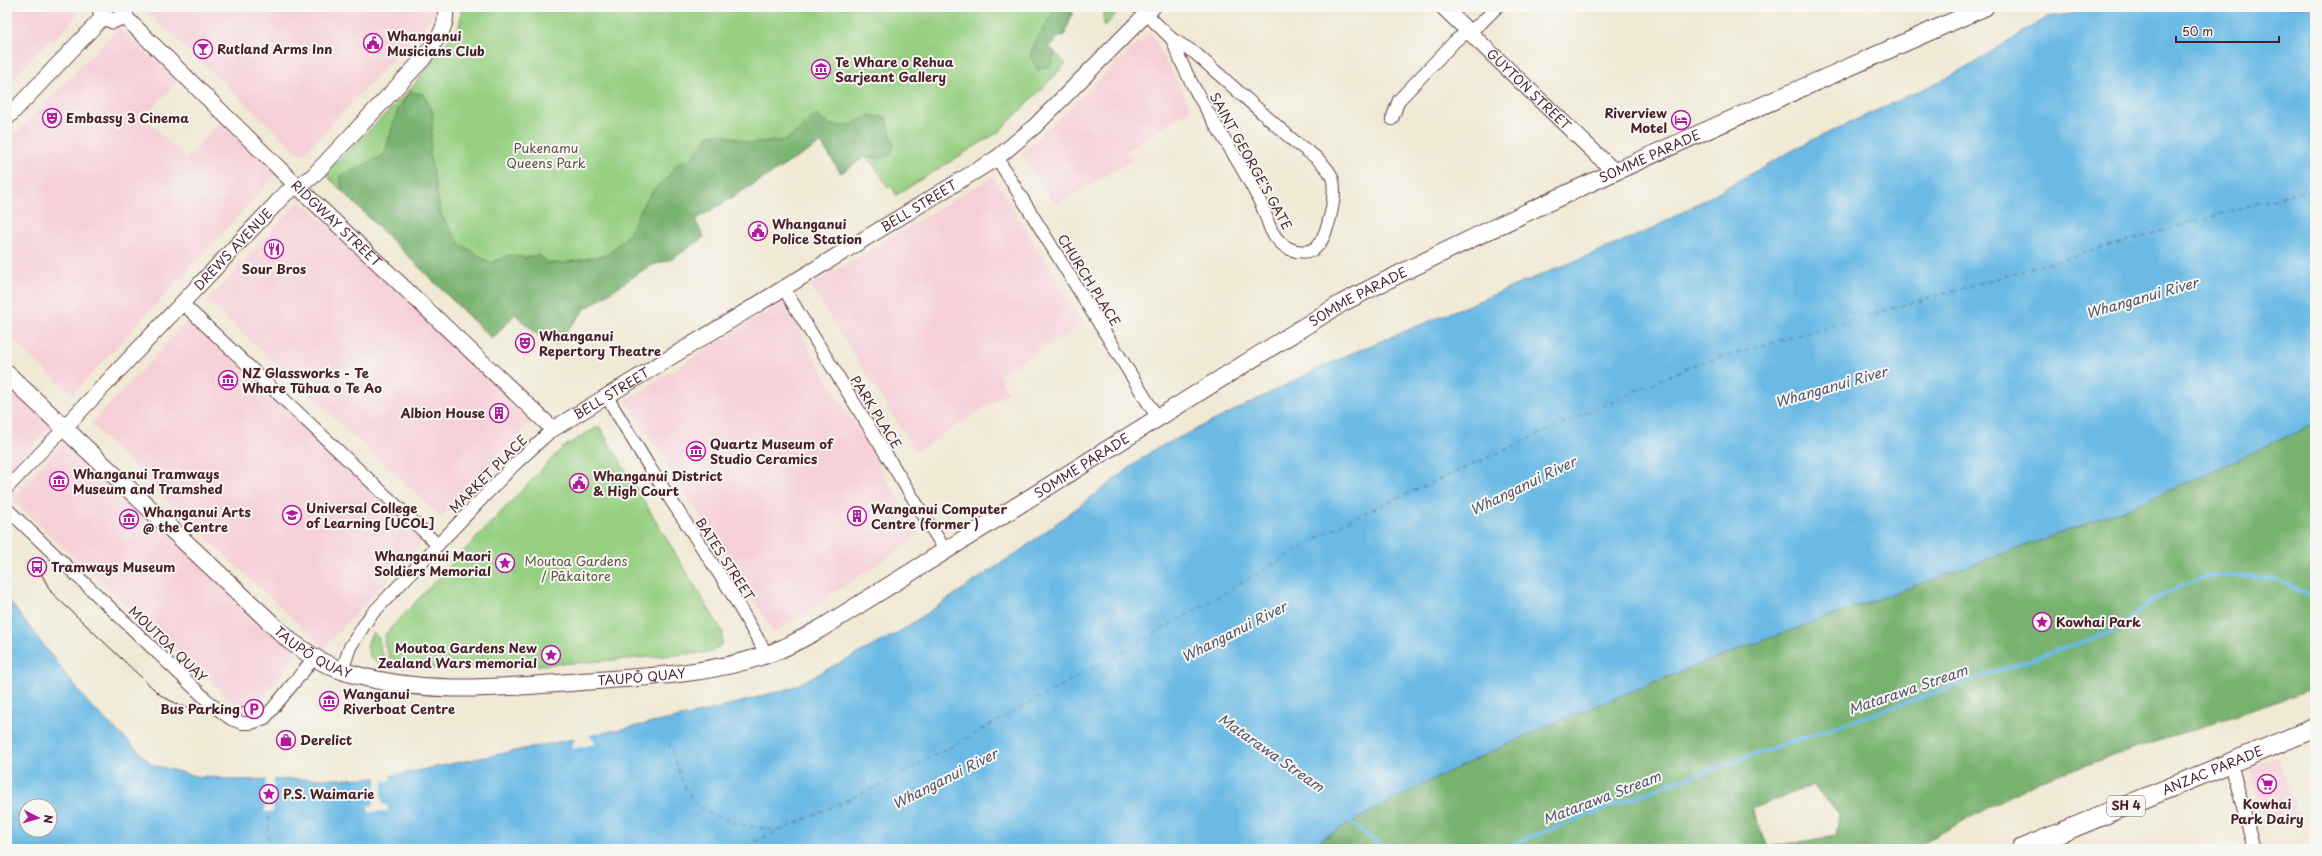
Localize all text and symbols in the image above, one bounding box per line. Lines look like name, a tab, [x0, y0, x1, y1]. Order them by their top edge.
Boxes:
scale bar	[2176, 18, 2279, 44]
text: 50 m	[2182, 22, 2213, 40]
place label: Whanganui Musicians Club	[387, 26, 485, 60]
public building icon: Whanganui Musicians Club	[362, 32, 384, 54]
bar icon: Rutland Arms Inn	[192, 38, 214, 60]
place label: Rutland Arms Inn	[217, 39, 332, 58]
street label: GUYTON STREET	[1483, 44, 1576, 134]
place label: Te Whare o Rehua Sarjeant Gallery	[835, 52, 954, 86]
museum icon: Te Whare o Rehua Sarjeant Gallery	[810, 58, 832, 80]
street label: SAINT GEORGE'S GATE	[1206, 89, 1297, 233]
place label: Riverview Motel	[1604, 103, 1667, 137]
theatre icon: Embassy 3 Cinema	[41, 107, 63, 129]
place label: Embassy 3 Cinema	[66, 108, 189, 127]
hotel icon: Riverview Motel	[1670, 109, 1692, 131]
street label: SOMME PARADE	[1596, 124, 1703, 187]
park label: Pukenamu Queens Park	[506, 138, 586, 172]
street label: BELL STREET	[877, 175, 960, 236]
street label: RIDGWAY STREET	[287, 176, 386, 271]
street label: DREWS AVENUE	[189, 204, 276, 294]
place label: Whanganui Police Station	[772, 214, 862, 248]
public building icon: Whanganui Police Station	[747, 220, 769, 242]
street label: CHURCH PLACE	[1054, 230, 1125, 329]
restaurant icon: Sour Bros	[263, 238, 285, 260]
place label: Sour Bros	[242, 259, 306, 278]
street label: SOMME PARADE	[1305, 262, 1410, 330]
water label: Whanganui River	[2083, 271, 2202, 324]
place label: Whanganui Repertory Theatre	[539, 326, 661, 360]
theatre icon: Whanganui Repertory Theatre	[514, 332, 536, 354]
water label: Whanganui River	[1772, 360, 1891, 413]
street label: BELL STREET	[570, 362, 653, 423]
place label: NZ Glassworks - Te Whare Tūhua o Te Ao	[242, 363, 382, 397]
museum icon: NZ Glassworks - Te Whare Tūhua o Te Ao	[217, 369, 239, 391]
street label: PARK PLACE	[846, 372, 906, 452]
building icon: Albion House	[488, 402, 510, 424]
place label: Albion House	[399, 403, 485, 422]
street label: SOMME PARADE	[1030, 428, 1133, 502]
street label: MARKET PLACE	[444, 430, 531, 517]
place label: Quartz Museum of Studio Ceramics	[710, 434, 834, 468]
museum icon: Quartz Museum of Studio Ceramics	[685, 440, 707, 462]
water label: Whanganui River	[1466, 450, 1581, 520]
place label: Whanganui Tramways Museum and Tramshed	[73, 464, 223, 498]
place label: Whanganui District & High Court	[593, 466, 723, 500]
museum icon: Whanganui Tramways Museum and Tramshed	[48, 470, 70, 492]
public building icon: Whanganui District & High Court	[568, 472, 590, 494]
place label: Universal College of Learning [UCOL]	[306, 498, 434, 532]
place label: Wanganui Computer Centre (former )	[871, 499, 1007, 533]
place label: Whanganui Arts @ the Centre	[143, 502, 251, 536]
school or university icon: Universal College of Learning [UCOL]	[281, 504, 303, 526]
building icon: Wanganui Computer Centre (former )	[846, 505, 868, 527]
museum icon: Whanganui Arts @ the Centre	[118, 508, 140, 530]
street label: BATES STREET	[691, 513, 760, 604]
place label: Whanganui Maori Soldiers Memorial	[374, 546, 491, 580]
park label: Moutoa Gardens / Pākaitore	[525, 551, 628, 585]
place icon: Whanganui Maori Soldiers Memorial	[494, 552, 516, 574]
bus stop icon: Tramways Museum	[26, 556, 48, 578]
place label: Tramways Museum	[51, 557, 175, 576]
water label: Whanganui River	[1177, 595, 1291, 667]
street label: MOUTOA QUAY	[125, 601, 212, 686]
place icon: Kowhai Park	[2031, 611, 2053, 633]
place label: Kowhai Park	[2056, 612, 2141, 631]
street label: TAUPŌ QUAY	[271, 621, 355, 682]
place label: Moutoa Gardens New Zealand Wars memorial	[378, 638, 537, 672]
place icon: Moutoa Gardens New Zealand Wars memorial	[540, 644, 562, 666]
water label: Matarawa Stream	[1845, 659, 1970, 720]
street label: TAUPŌ QUAY	[597, 663, 687, 689]
place label: Wanganui Riverboat Centre	[343, 684, 455, 718]
museum icon: Wanganui Riverboat Centre	[318, 690, 340, 712]
parking icon: Bus Parking	[243, 698, 265, 720]
place label: Bus Parking	[160, 699, 240, 718]
water label: Matarawa Stream	[1214, 708, 1329, 797]
shop icon: Derelict	[275, 729, 297, 751]
place label: Derelict	[300, 730, 352, 749]
street label: ANZAC PARADE	[2159, 740, 2266, 799]
water label: Whanganui River	[888, 742, 1002, 814]
water label: Matarawa Stream	[1540, 765, 1664, 830]
supermarket icon: Kowhai Park Dairy	[2256, 773, 2278, 795]
place icon: P.S. Waimarie	[258, 783, 280, 805]
place label: P.S. Waimarie	[283, 784, 374, 803]
place label: Kowhai Park Dairy	[2230, 794, 2304, 828]
road number: SH 4	[2107, 796, 2145, 816]
north arrow	[18, 798, 58, 838]
text: N	[40, 814, 57, 825]

